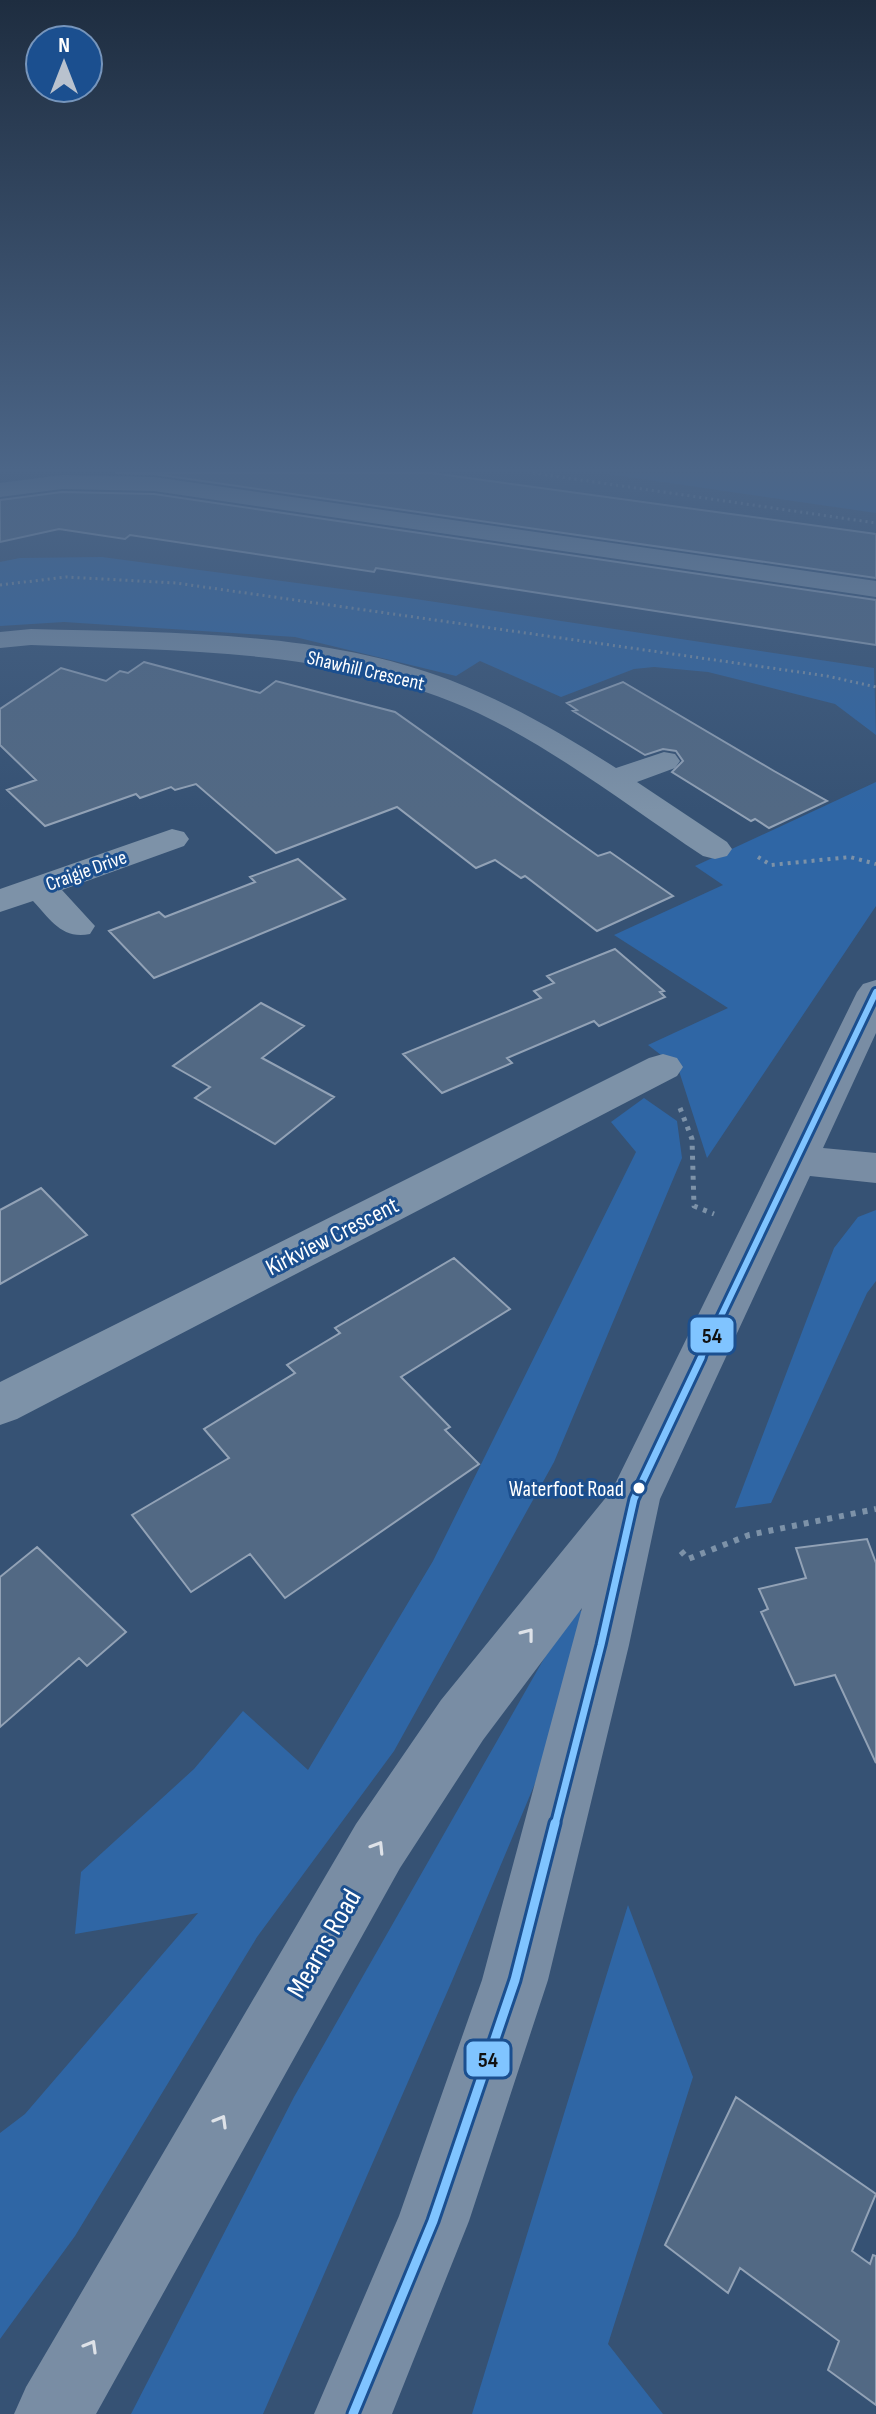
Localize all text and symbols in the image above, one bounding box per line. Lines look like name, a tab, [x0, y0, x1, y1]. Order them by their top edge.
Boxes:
north arrow	[24, 24, 104, 104]
text: N	[58, 32, 70, 59]
street label: Shawhill Crescent	[305, 646, 427, 696]
street label: Craigie Drive	[43, 845, 130, 897]
street label: Kirkview Crescent	[261, 1191, 404, 1282]
line badge: 54	[689, 1316, 735, 1354]
text: 54	[702, 1323, 722, 1350]
place label: Waterfoot Road	[509, 1476, 624, 1503]
marker: Waterfoot Road	[631, 1480, 647, 1496]
one-way arrow	[518, 1628, 532, 1643]
one-way arrow	[368, 1841, 384, 1856]
street label: Mearns Road	[280, 1884, 369, 2004]
line badge: 54	[465, 2040, 511, 2078]
text: 54	[478, 2047, 498, 2074]
one-way arrow	[211, 2115, 227, 2130]
one-way arrow	[81, 2340, 97, 2355]

